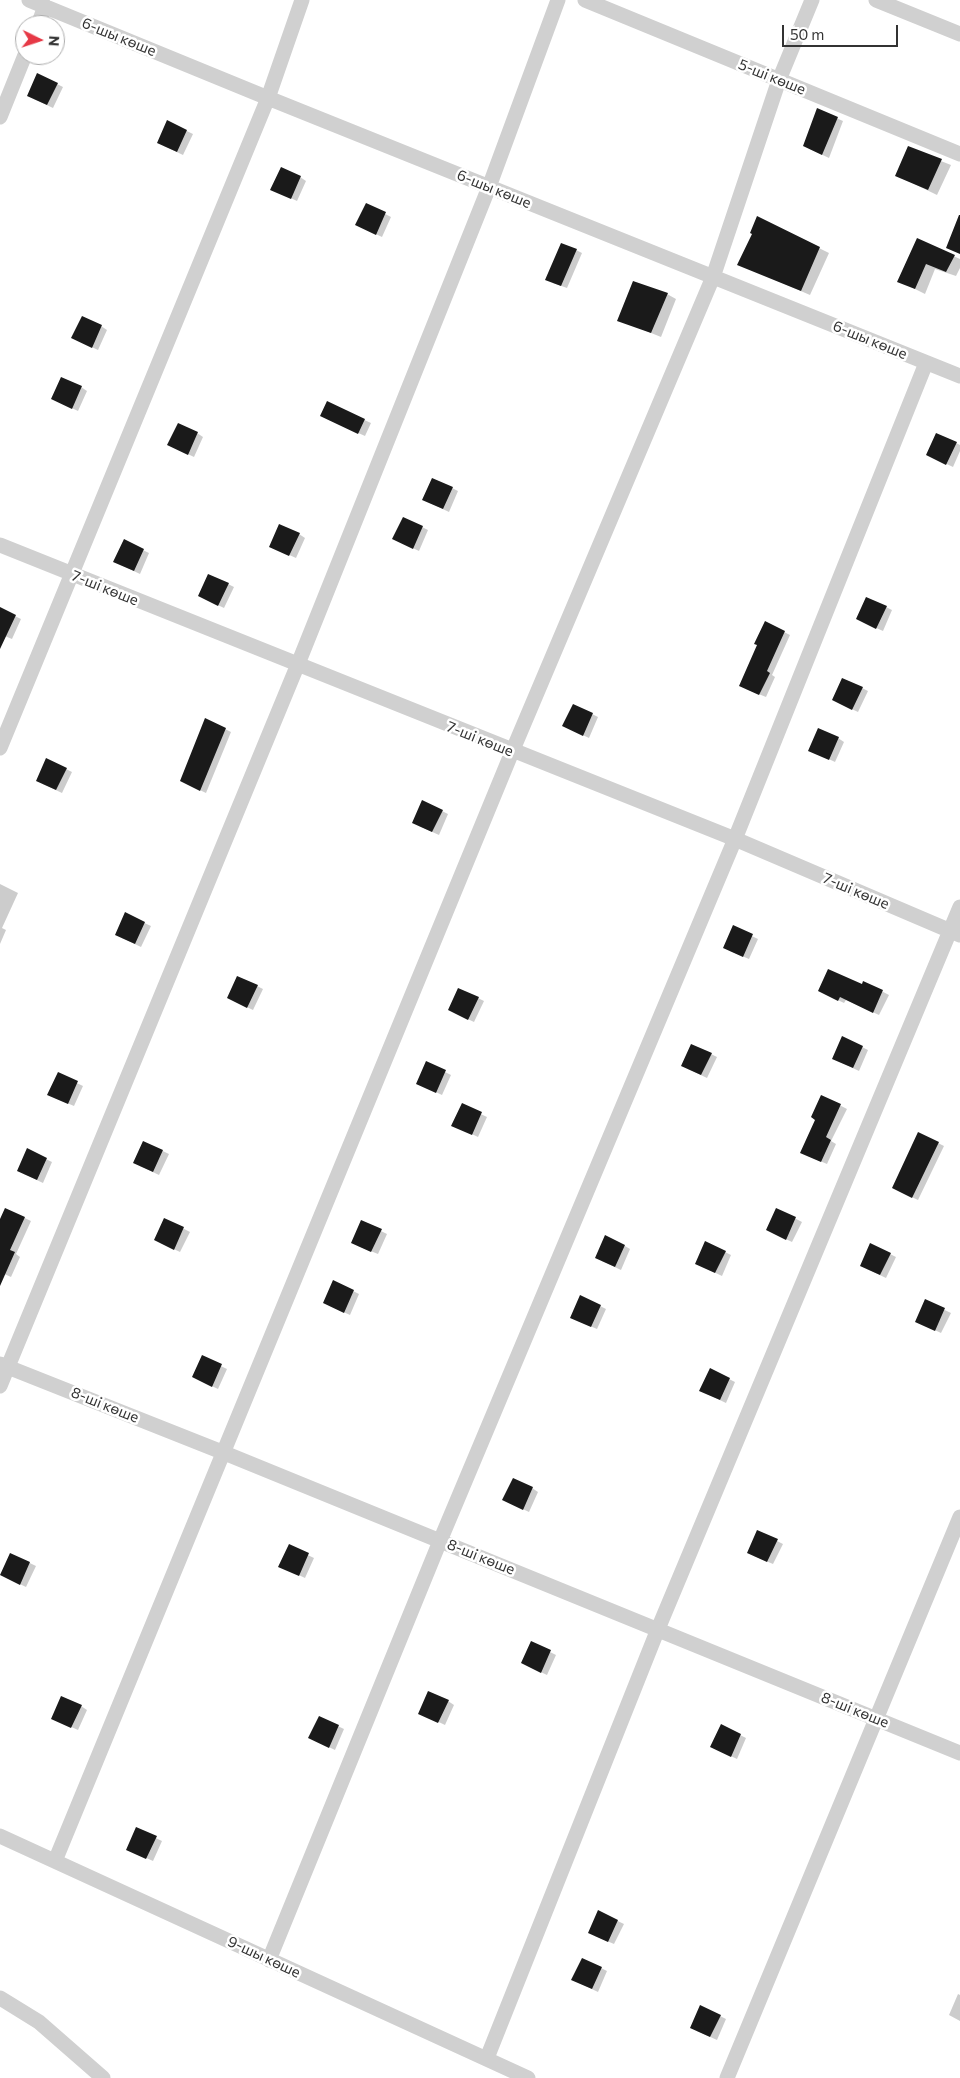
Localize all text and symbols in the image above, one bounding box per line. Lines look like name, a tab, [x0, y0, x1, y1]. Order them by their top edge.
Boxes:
street label: 6-шы көше	[79, 14, 159, 60]
north arrow	[15, 15, 65, 65]
scale bar	[785, 15, 901, 47]
text: 50 m	[790, 25, 824, 43]
text: N	[46, 35, 63, 47]
street label: 5-ші көше	[736, 55, 808, 99]
street label: 6-шы көше	[454, 166, 534, 212]
street label: 6-шы көше	[830, 317, 910, 363]
street label: 7-ші көше	[69, 566, 141, 610]
street label: 7-ші көше	[444, 717, 516, 761]
street label: 7-ші көше	[820, 869, 892, 913]
street label: 8-ші көше	[68, 1383, 142, 1427]
street label: 8-ші көше	[444, 1535, 518, 1579]
street label: 8-ші көше	[818, 1688, 892, 1732]
street label: 9-шы көше	[225, 1932, 303, 1982]

